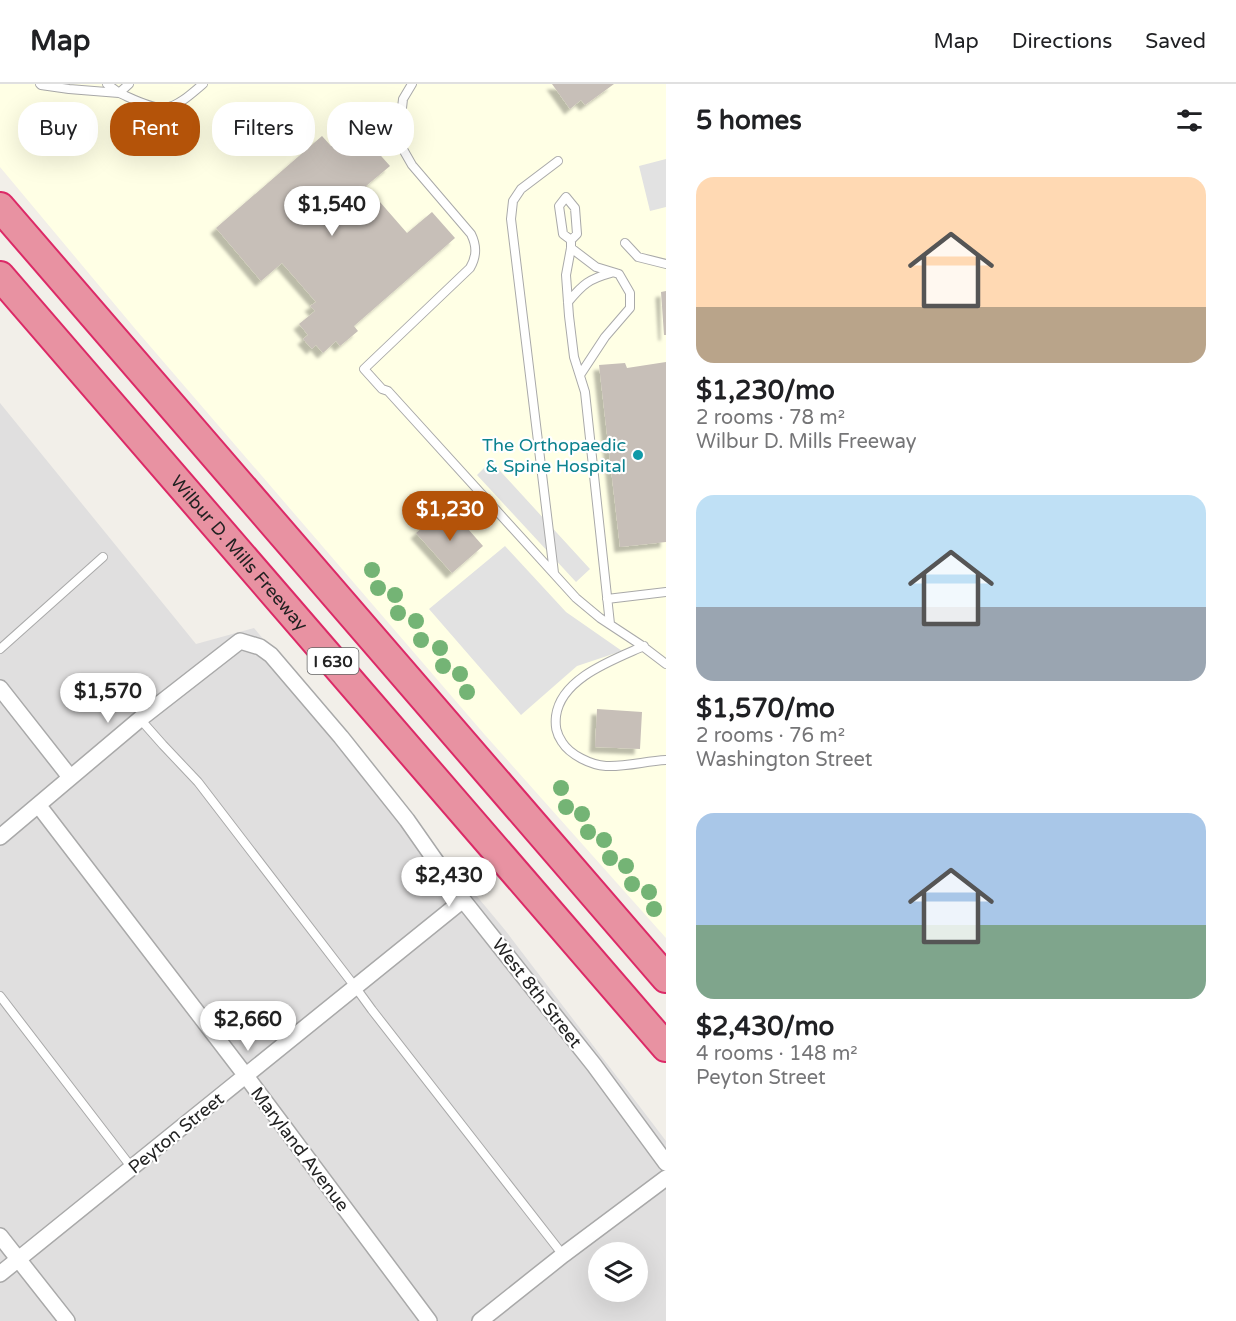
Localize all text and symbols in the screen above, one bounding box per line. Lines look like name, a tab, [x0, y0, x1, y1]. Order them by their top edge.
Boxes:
text: Map	[30, 24, 90, 58]
text: Map	[933, 29, 979, 54]
text: Directions	[1012, 29, 1112, 54]
text: Saved	[1145, 29, 1206, 54]
chip: Buy	[18, 102, 98, 156]
chip: Rent	[110, 102, 200, 156]
chip: Filters	[212, 102, 315, 156]
chip: New	[327, 102, 414, 156]
icon: filters	[1173, 104, 1206, 137]
text: 5 homes	[696, 105, 802, 136]
pin: $1,540	[283, 186, 381, 237]
text: $1,540	[298, 193, 366, 217]
icon: home	[897, 216, 1005, 324]
text: $1,230/mo	[696, 375, 835, 406]
text: 2 rooms · 78 m²	[696, 406, 845, 430]
text: Wilbur D. Mills Freeway	[696, 430, 916, 454]
place label: The Orthopaedic & Spine Hospital	[482, 434, 626, 477]
marker: The Orthopaedic & Spine Hospital	[631, 448, 645, 462]
street label: Wilbur D. Mills Freeway	[166, 471, 313, 636]
pin: $1,230	[401, 491, 499, 542]
text: $1,230	[416, 498, 484, 522]
icon: home	[897, 534, 1005, 642]
road number: I 630	[308, 648, 358, 674]
pin: $1,570	[59, 673, 157, 724]
text: $1,570	[74, 680, 142, 704]
text: $1,570/mo	[696, 693, 835, 724]
text: 2 rooms · 76 m²	[696, 724, 845, 748]
text: Washington Street	[696, 748, 872, 772]
icon: home	[897, 852, 1005, 960]
pin: $2,430	[400, 857, 498, 908]
text: $2,430	[415, 864, 483, 888]
street label: West 8th Street	[487, 934, 587, 1052]
pin: $2,660	[199, 1001, 297, 1052]
text: $2,660	[214, 1008, 282, 1032]
text: $2,430/mo	[696, 1011, 834, 1042]
text: 4 rooms · 148 m²	[696, 1042, 858, 1066]
text: Peyton Street	[696, 1066, 826, 1090]
street label: Maryland Avenue	[246, 1082, 354, 1216]
street label: Peyton Street	[124, 1088, 228, 1178]
map controls	[588, 1242, 648, 1302]
button: layers	[588, 1242, 648, 1302]

